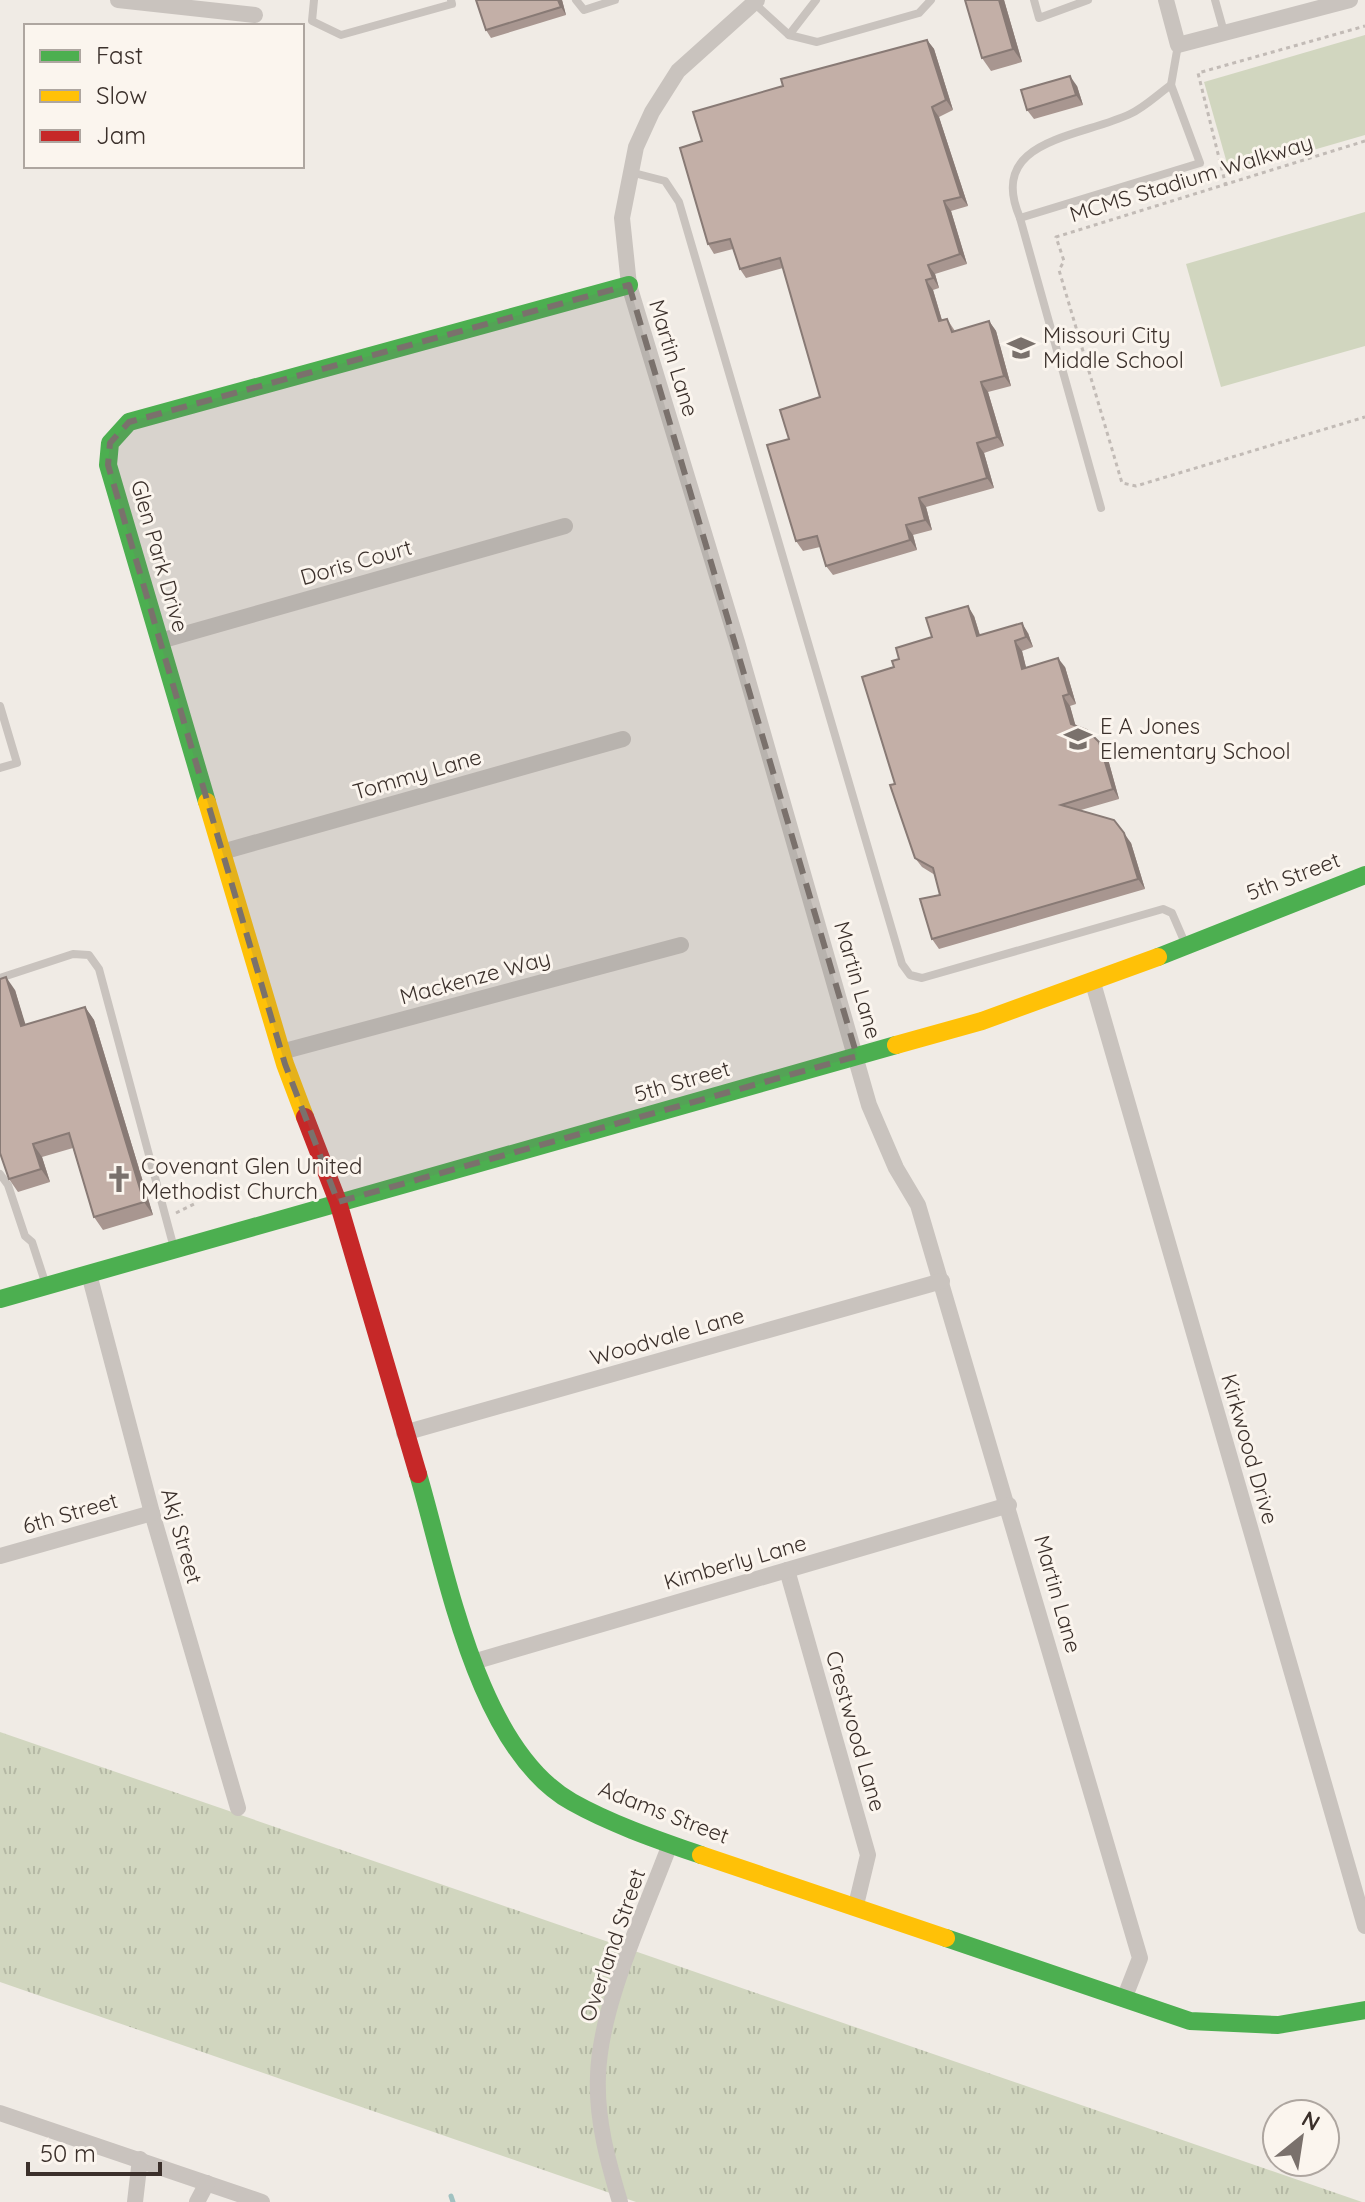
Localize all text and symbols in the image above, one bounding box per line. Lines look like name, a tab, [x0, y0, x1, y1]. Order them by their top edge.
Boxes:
legend	[24, 24, 304, 168]
text: Fast	[96, 40, 143, 70]
text: Slow	[96, 80, 147, 110]
text: Jam	[96, 120, 146, 150]
street label: MCMS Stadium Walkway	[1066, 128, 1316, 228]
street label: Martin Lane	[643, 296, 705, 420]
place label: Missouri City Middle School	[1043, 321, 1184, 374]
school or university icon: Missouri City Middle School	[1006, 333, 1036, 363]
street label: Glen Park Drive	[125, 477, 195, 635]
street label: Doris Court	[297, 533, 415, 591]
place label: E A Jones Elementary School	[1100, 712, 1291, 765]
school or university icon: E A Jones Elementary School	[1063, 724, 1093, 754]
street label: Tommy Lane	[349, 742, 485, 806]
street label: 5th Street	[1242, 845, 1344, 907]
street label: Martin Lane	[828, 918, 888, 1042]
street label: Mackenze Way	[397, 943, 553, 1011]
street label: 5th Street	[631, 1054, 733, 1108]
place label: Covenant Glen United Methodist Church	[141, 1152, 362, 1205]
church icon: Covenant Glen United Methodist Church	[104, 1164, 134, 1194]
street label: Woodvale Lane	[587, 1301, 747, 1371]
street label: Kirkwood Drive	[1215, 1371, 1285, 1527]
street label: Akj Street	[155, 1485, 209, 1587]
street label: 6th Street	[19, 1486, 121, 1540]
street label: Kimberly Lane	[660, 1528, 810, 1596]
street label: Martin Lane	[1028, 1532, 1088, 1656]
street label: Crestwood Lane	[820, 1647, 892, 1815]
street label: Adams Street	[595, 1774, 733, 1850]
street label: Overland Street	[573, 1865, 651, 2025]
north arrow	[1261, 2098, 1341, 2178]
text: N	[1297, 2105, 1325, 2137]
scale bar	[28, 2126, 160, 2176]
text: 50 m	[40, 2138, 96, 2168]

